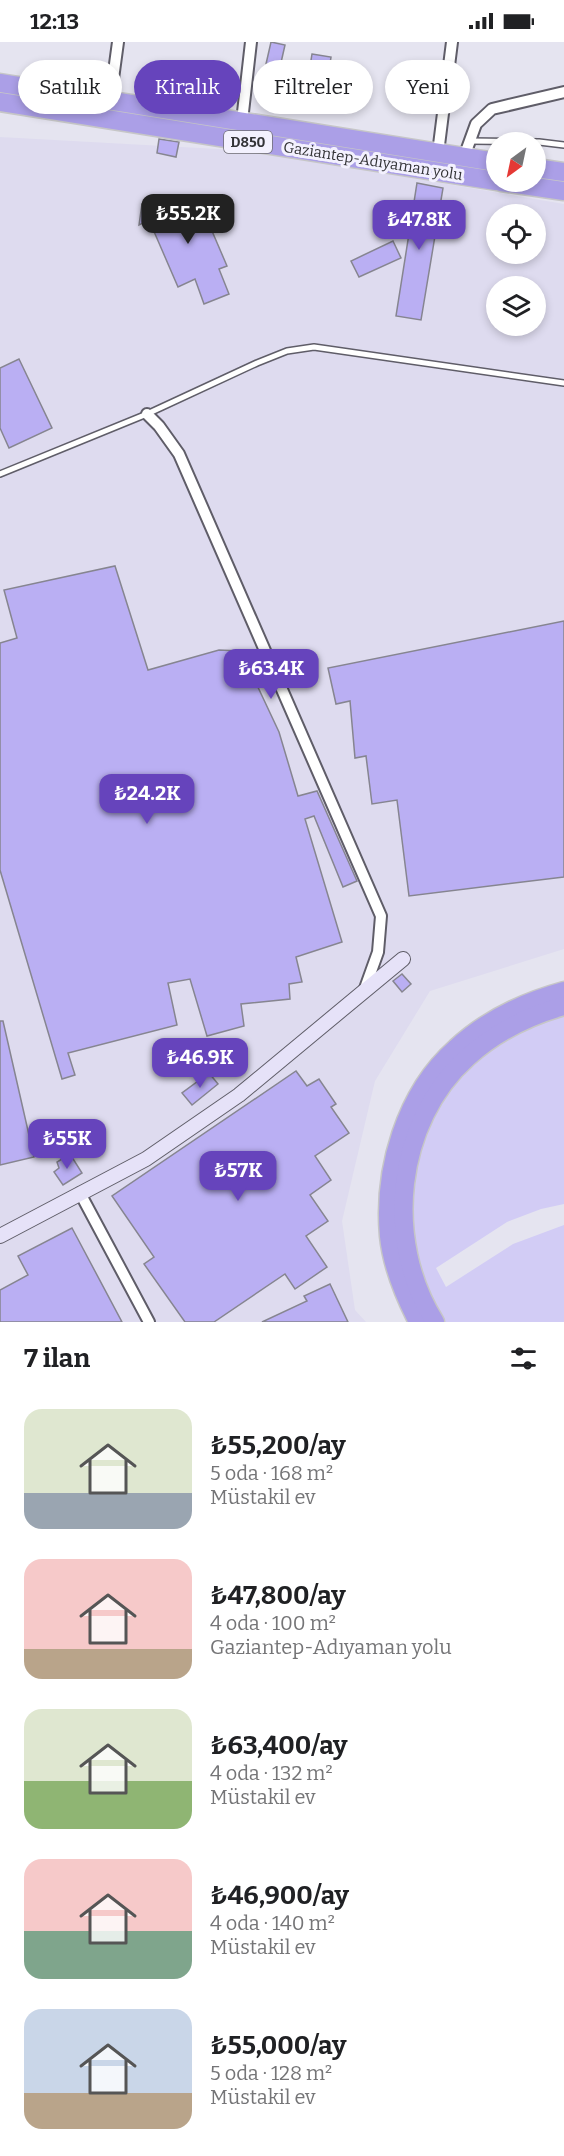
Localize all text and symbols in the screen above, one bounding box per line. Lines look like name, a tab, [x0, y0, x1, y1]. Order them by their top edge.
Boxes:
text: 12:13	[30, 8, 79, 35]
chip: Satılık	[18, 60, 122, 114]
chip: Kiralık	[134, 60, 241, 114]
chip: Filtreler	[253, 60, 373, 114]
chip: Yeni	[385, 60, 470, 114]
road number: D850	[224, 131, 272, 153]
north arrow	[486, 132, 546, 192]
map controls	[486, 132, 546, 336]
street label: Gaziantep-Adıyaman yolu	[282, 138, 464, 184]
pin: ₺55.2K	[139, 194, 237, 245]
pin: ₺47.8K	[370, 200, 468, 251]
text: ₺55.2K	[155, 201, 221, 225]
button: locate	[486, 204, 546, 264]
text: ₺47.8K	[387, 207, 451, 231]
button: layers	[486, 276, 546, 336]
pin: ₺63.4K	[222, 649, 320, 700]
text: ₺63.4K	[238, 656, 304, 680]
pin: ₺24.2K	[98, 774, 196, 825]
text: ₺24.2K	[113, 781, 181, 805]
pin: ₺46.9K	[151, 1038, 249, 1089]
text: ₺46.9K	[166, 1045, 234, 1069]
pin: ₺55K	[31, 1119, 103, 1170]
text: ₺55K	[42, 1126, 92, 1150]
pin: ₺57K	[202, 1151, 274, 1202]
text: ₺57K	[213, 1158, 263, 1182]
icon: filters	[507, 1342, 540, 1375]
text: 7 ilan	[24, 1343, 90, 1374]
text: ₺55,200/ay	[210, 1430, 346, 1461]
icon: home	[72, 1433, 144, 1505]
text: 5 oda · 168 m²	[210, 1461, 333, 1485]
text: Müstakil ev	[210, 1485, 316, 1509]
text: ₺47,800/ay	[210, 1580, 346, 1611]
icon: home	[72, 1583, 144, 1655]
text: 4 oda · 100 m²	[210, 1611, 336, 1635]
text: Gaziantep-Adıyaman yolu	[210, 1635, 452, 1659]
text: ₺63,400/ay	[210, 1730, 347, 1761]
icon: home	[72, 1733, 144, 1805]
text: 4 oda · 132 m²	[210, 1761, 333, 1785]
text: Müstakil ev	[210, 1785, 316, 1809]
text: ₺46,900/ay	[210, 1880, 349, 1911]
icon: home	[72, 1883, 144, 1955]
text: 4 oda · 140 m²	[210, 1911, 335, 1935]
text: Müstakil ev	[210, 1935, 316, 1959]
text: ₺55,000/ay	[210, 2030, 346, 2061]
icon: home	[72, 2033, 144, 2105]
text: 5 oda · 128 m²	[210, 2061, 332, 2085]
text: Müstakil ev	[210, 2085, 316, 2109]

